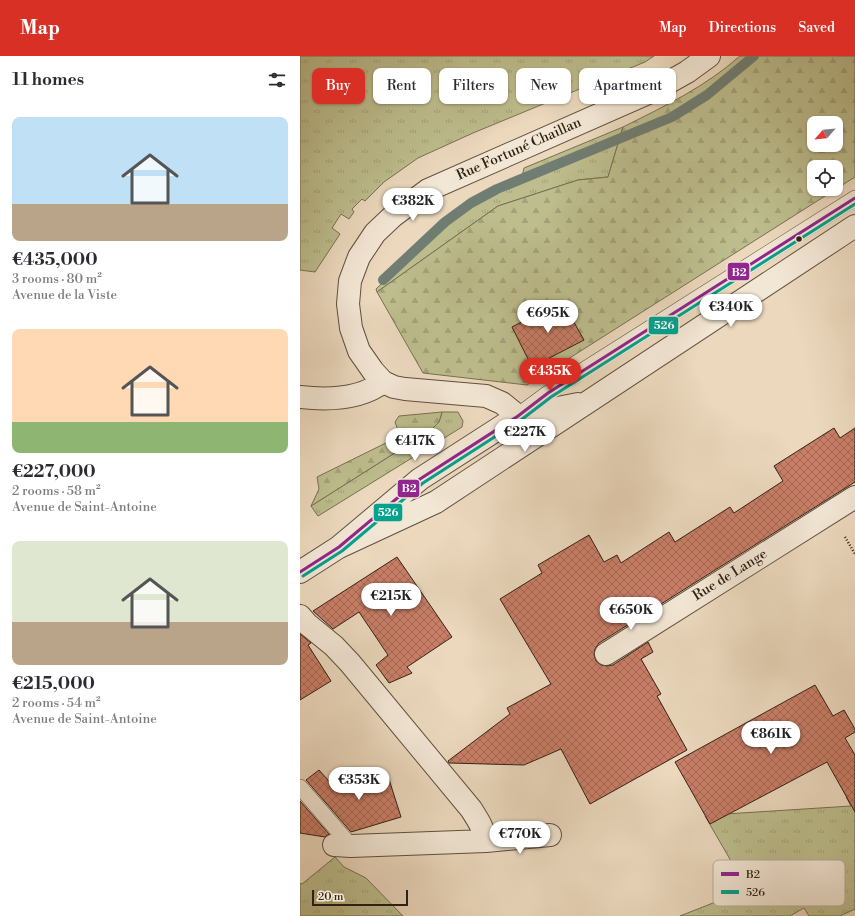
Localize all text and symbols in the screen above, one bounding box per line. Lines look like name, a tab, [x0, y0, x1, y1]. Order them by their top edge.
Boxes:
text: Map	[20, 16, 60, 40]
text: Map	[659, 19, 687, 37]
text: Directions	[709, 19, 776, 37]
text: Saved	[798, 19, 835, 37]
chip: Buy	[312, 68, 365, 104]
chip: Rent	[373, 68, 431, 104]
chip: Filters	[439, 68, 508, 104]
chip: New	[516, 68, 571, 104]
chip: Apartment	[579, 68, 676, 104]
text: 11 homes	[12, 69, 84, 91]
icon: filters	[266, 69, 288, 91]
street label: Rue Fortuné Chaillan	[454, 113, 585, 185]
north arrow	[807, 116, 843, 152]
map controls	[807, 116, 843, 196]
icon: home	[114, 143, 186, 215]
button: locate	[807, 160, 843, 196]
pin: €382K	[385, 188, 441, 222]
text: €382K	[391, 193, 435, 209]
unlabelled marker	[794, 234, 804, 244]
text: €435,000	[12, 249, 98, 271]
line badge: B2	[727, 262, 750, 281]
text: B2	[731, 266, 747, 280]
text: 3 rooms · 80 m²	[12, 271, 102, 287]
text: Avenue de la Viste	[12, 287, 117, 303]
pin: €340K	[703, 294, 759, 328]
text: €340K	[708, 299, 754, 315]
pin: €695K	[520, 300, 576, 334]
text: €695K	[526, 305, 570, 321]
line badge: 526	[648, 316, 679, 335]
text: 526	[654, 319, 674, 333]
icon: home	[114, 355, 186, 427]
pin: €435K	[522, 358, 578, 392]
text: €435K	[528, 363, 572, 379]
pin: €227K	[497, 419, 553, 453]
text: €227K	[504, 424, 546, 440]
pin: €417K	[387, 428, 443, 462]
text: €417K	[395, 433, 435, 449]
text: €227,000	[12, 461, 96, 483]
line badge: B2	[397, 479, 420, 498]
text: B2	[401, 482, 417, 496]
text: 2 rooms · 58 m²	[12, 483, 101, 499]
text: Avenue de Saint-Antoine	[12, 499, 157, 515]
line badge: 526	[373, 503, 403, 522]
text: 526	[378, 506, 398, 520]
street label: Rue de Lange	[689, 545, 771, 605]
icon: home	[114, 567, 186, 639]
pin: €215K	[363, 583, 419, 617]
text: €215K	[370, 588, 412, 604]
pin: €650K	[603, 597, 659, 631]
text: €650K	[609, 602, 653, 618]
text: €215,000	[12, 673, 95, 695]
text: 2 rooms · 54 m²	[12, 695, 101, 711]
text: Avenue de Saint-Antoine	[12, 711, 157, 727]
pin: €861K	[743, 721, 799, 755]
text: €861K	[750, 726, 792, 742]
pin: €353K	[331, 767, 387, 801]
text: €353K	[338, 772, 380, 788]
pin: €770K	[492, 821, 548, 855]
text: €770K	[498, 826, 542, 842]
legend	[713, 860, 845, 906]
text: B2	[745, 868, 760, 882]
text: 526	[746, 886, 765, 900]
scale bar	[312, 888, 408, 907]
text: 20 m	[318, 890, 343, 904]

